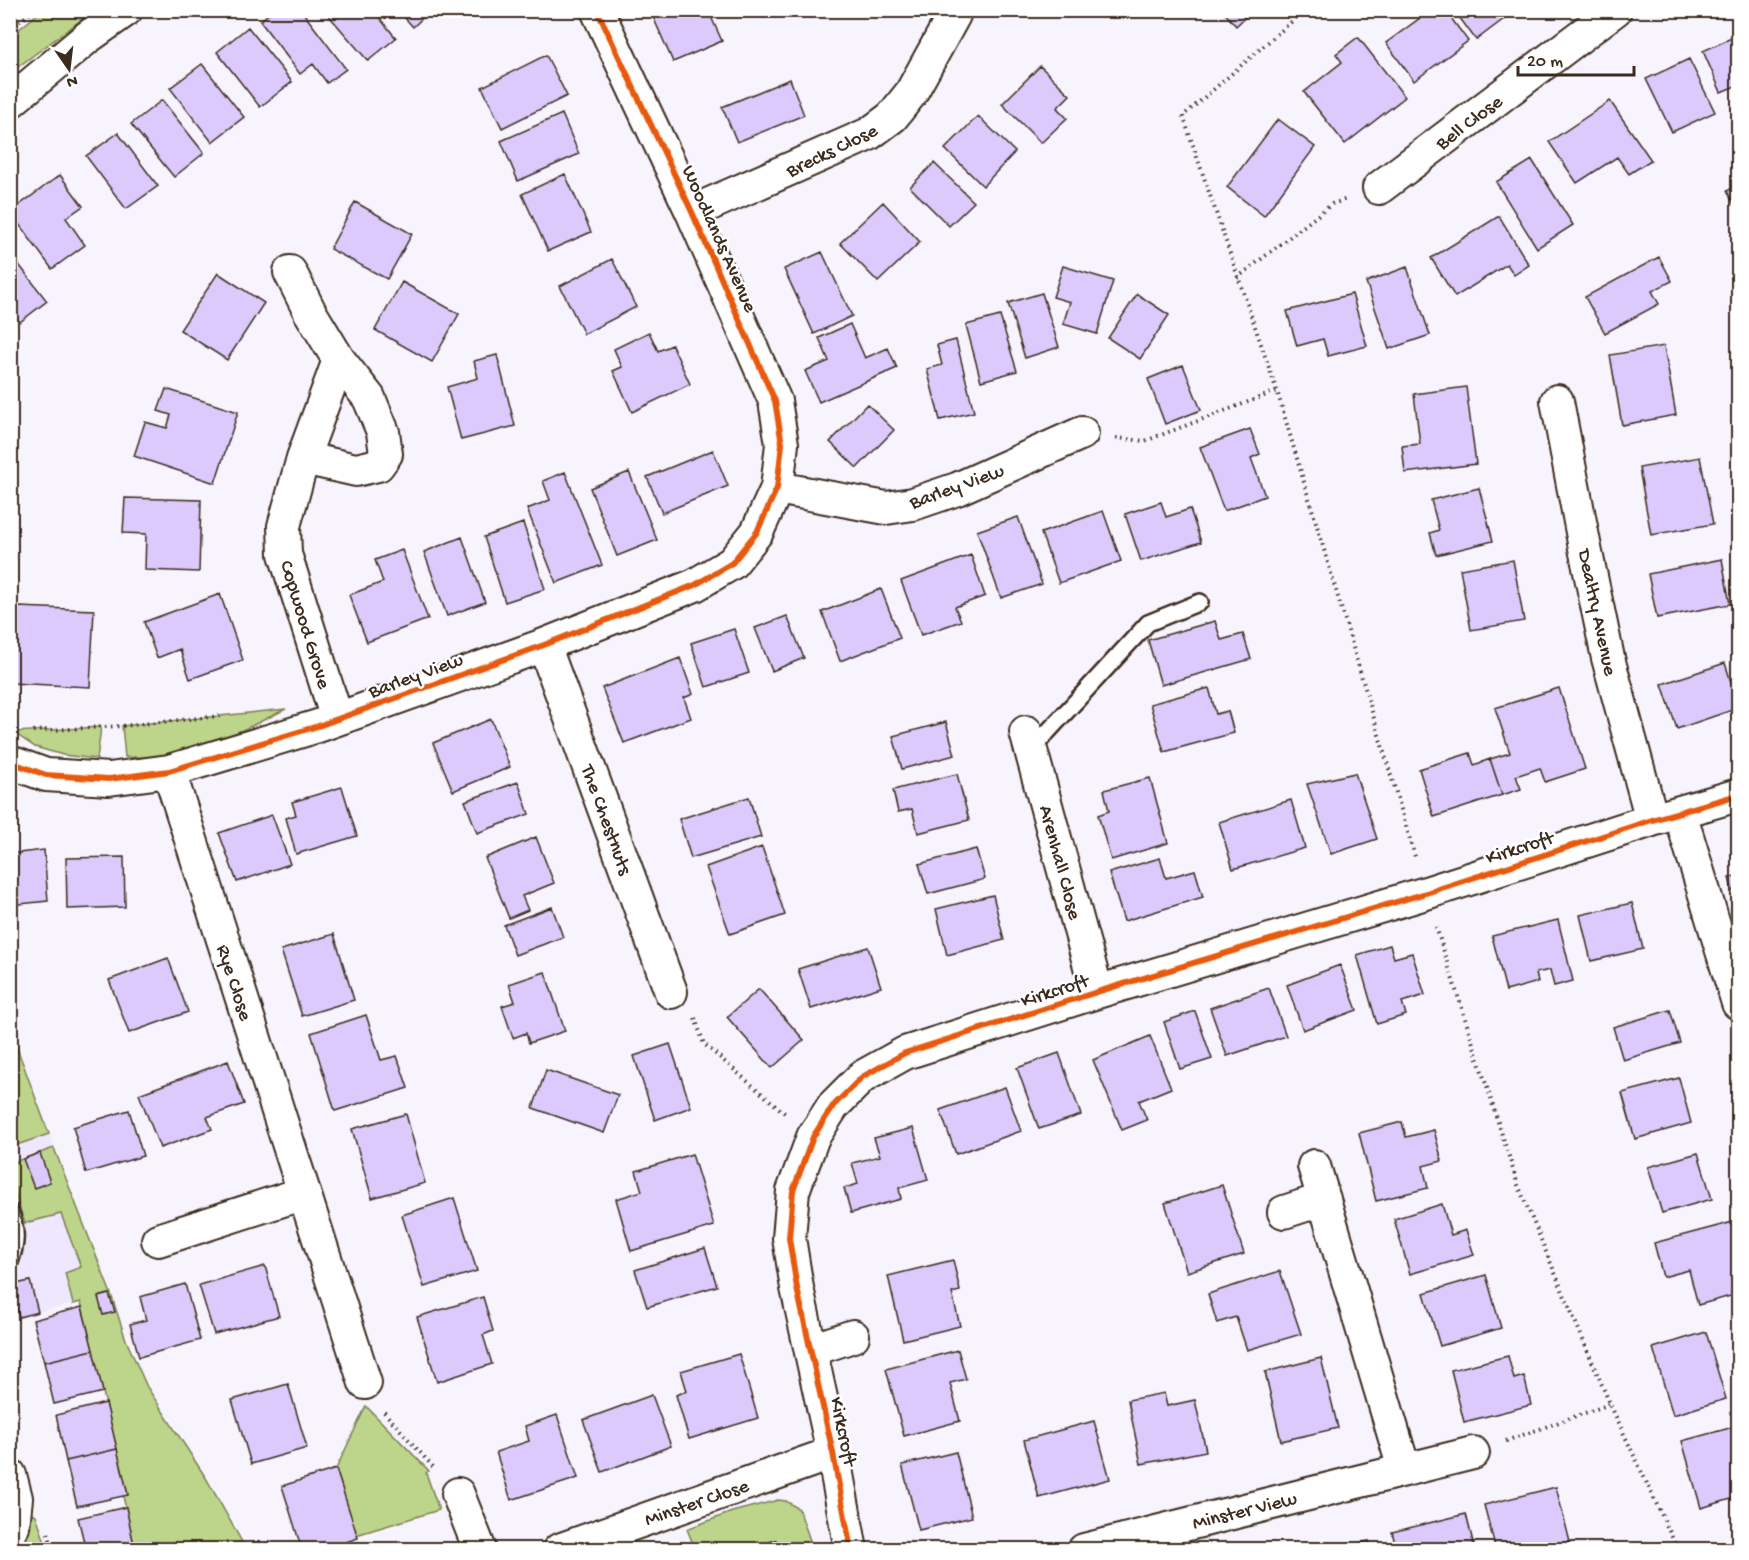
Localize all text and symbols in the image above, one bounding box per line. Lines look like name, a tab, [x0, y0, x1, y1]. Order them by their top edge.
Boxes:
north arrow	[39, 39, 99, 99]
scale bar	[1518, 39, 1634, 77]
text: 20 m	[1527, 52, 1563, 73]
text: N	[64, 70, 79, 91]
street label: Bell Close	[1431, 91, 1508, 157]
street label: Brecks Close	[782, 120, 883, 185]
street label: Woodlands Avenue	[675, 162, 761, 317]
street label: Barley View	[906, 460, 1008, 516]
street label: Dealtry Avenue	[1571, 545, 1620, 679]
street label: Copwood Grove	[273, 558, 334, 693]
street label: Barley View	[365, 649, 467, 705]
street label: The Chestnuts	[574, 761, 635, 879]
street label: Arenhall Close	[1032, 803, 1085, 923]
street label: Kirkcroft	[1483, 827, 1559, 871]
street label: Rye Close	[210, 942, 256, 1025]
street label: Kirkcroft	[1018, 970, 1094, 1014]
street label: Kirkcroft	[823, 1395, 860, 1470]
street label: Minster Close	[642, 1476, 753, 1533]
street label: Minster View	[1190, 1488, 1300, 1536]

